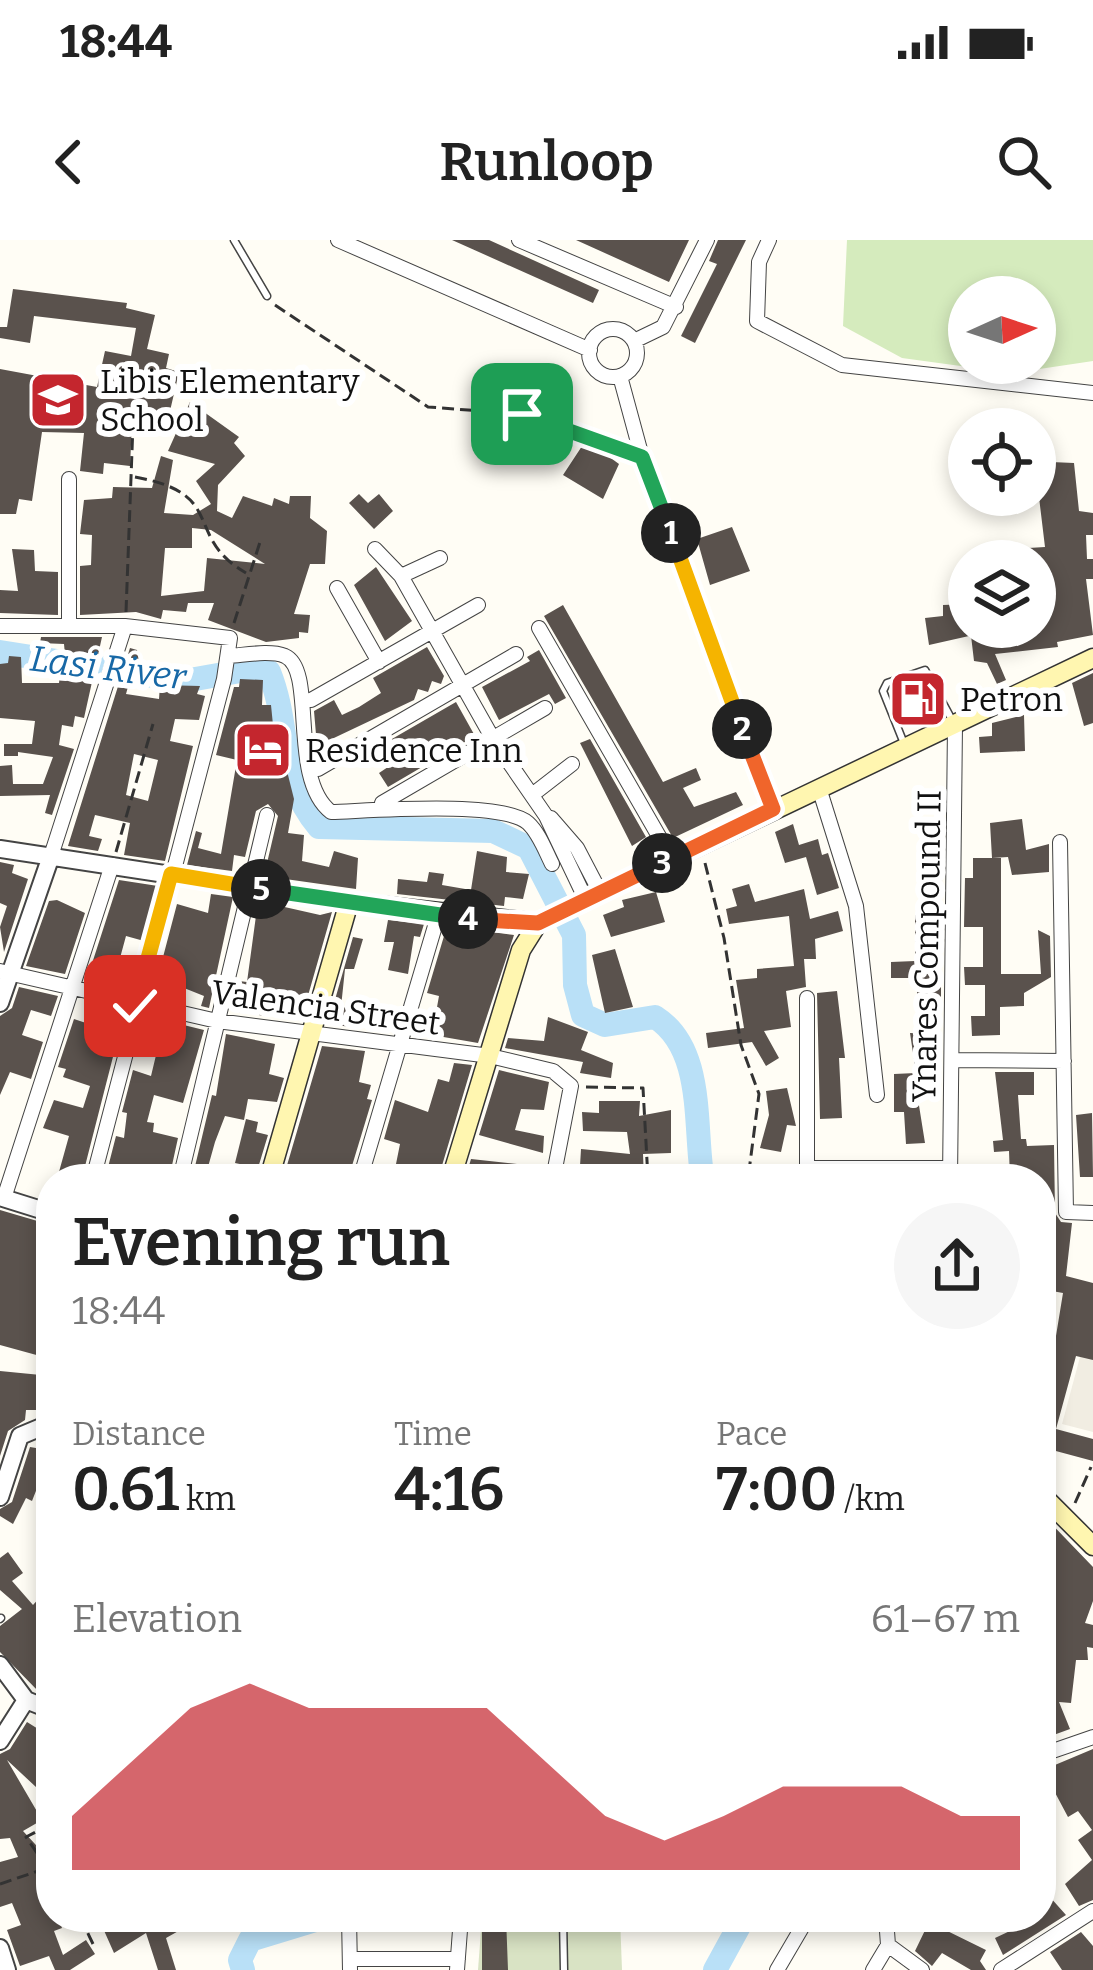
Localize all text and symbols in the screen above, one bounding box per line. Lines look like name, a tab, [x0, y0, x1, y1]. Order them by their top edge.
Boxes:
text: 18:44	[60, 15, 172, 69]
icon: back	[36, 129, 102, 195]
icon: search	[991, 129, 1057, 195]
text: Runloop	[439, 130, 654, 194]
north arrow	[948, 276, 1056, 384]
map controls	[948, 276, 1056, 648]
place label: Libis Elementary School	[100, 362, 360, 440]
pin	[471, 363, 573, 465]
school or university icon: Libis Elementary School	[27, 369, 89, 431]
icon: arrive	[489, 381, 555, 447]
button: locate	[948, 408, 1056, 516]
pin: 1	[641, 503, 701, 563]
text: 1	[664, 513, 678, 553]
button: layers	[948, 540, 1056, 648]
water label: Lasi River	[28, 637, 190, 700]
fuel station icon: Petron	[887, 668, 949, 730]
place label: Petron	[960, 680, 1063, 720]
pin: 2	[712, 699, 772, 759]
text: 2	[733, 709, 751, 749]
hotel icon: Residence Inn	[232, 719, 294, 781]
place label: Residence Inn	[305, 731, 523, 771]
street label: Ynares Compound II	[904, 789, 950, 1103]
pin: 3	[632, 833, 692, 893]
text: 3	[652, 843, 672, 883]
pin: 5	[231, 859, 291, 919]
text: 5	[252, 869, 270, 909]
pin: 4	[438, 889, 498, 949]
text: 4	[458, 899, 478, 939]
pin	[84, 955, 186, 1057]
street label: Valencia Street	[209, 972, 443, 1044]
icon: check	[102, 973, 168, 1039]
text: Evening run	[72, 1203, 450, 1282]
button: share	[894, 1203, 1020, 1329]
text: 18:44	[72, 1288, 165, 1334]
text: Distance	[72, 1414, 206, 1454]
text: Time	[394, 1414, 472, 1454]
text: Pace	[716, 1414, 787, 1454]
text: 0.61	[72, 1454, 179, 1526]
text: 4:16	[394, 1454, 504, 1526]
text: 7:00	[716, 1454, 838, 1526]
text: km	[179, 1479, 236, 1519]
text: /km	[838, 1479, 905, 1519]
text: Elevation	[72, 1596, 242, 1642]
text: 61–67 m	[871, 1596, 1020, 1642]

